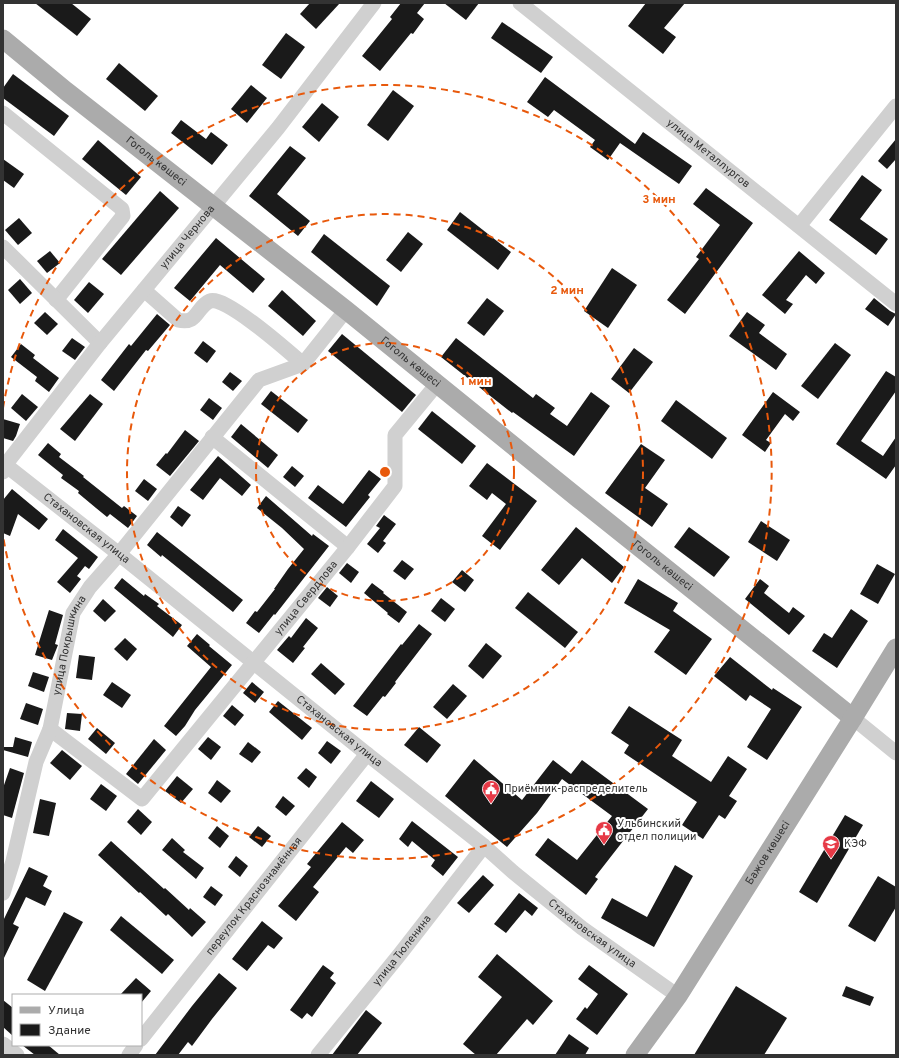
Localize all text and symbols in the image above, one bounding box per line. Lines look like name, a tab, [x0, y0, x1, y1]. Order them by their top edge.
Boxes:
street label: улица Металлургов	[664, 116, 753, 191]
street label: Гоголь көшесі	[123, 133, 189, 190]
text: 3 мин	[642, 192, 676, 208]
street label: улица Чернова	[157, 202, 218, 272]
text: 2 мин	[550, 283, 584, 299]
street label: Гоголь көшесі	[377, 334, 443, 391]
text: 1 мин	[460, 374, 492, 390]
centre of rings	[378, 465, 392, 479]
street label: Стахановская улица	[40, 490, 133, 567]
street label: Гоголь көшесі	[629, 537, 695, 594]
street label: улица Свердлова	[272, 558, 341, 638]
street label: улица Покрышкина	[50, 593, 90, 697]
street label: Стахановская улица	[293, 692, 385, 770]
public building icon: Приёмник-распределитель	[481, 779, 501, 804]
place label: Приёмник-распределитель	[504, 782, 648, 796]
place label: Ульбинский отдел полиции	[617, 817, 697, 844]
street label: Бажов көшесі	[743, 818, 793, 888]
public building icon: Ульбинский отдел полиции	[594, 820, 614, 845]
street label: переулок Краснознамённая	[203, 834, 305, 958]
school or university icon: КЭФ	[821, 834, 841, 859]
place label: КЭФ	[844, 837, 867, 851]
street label: Стахановская улица	[545, 896, 639, 971]
street label: улица Тюленина	[370, 912, 435, 989]
legend	[12, 994, 142, 1046]
text: Улица	[48, 1003, 84, 1019]
text: Здание	[48, 1023, 91, 1039]

